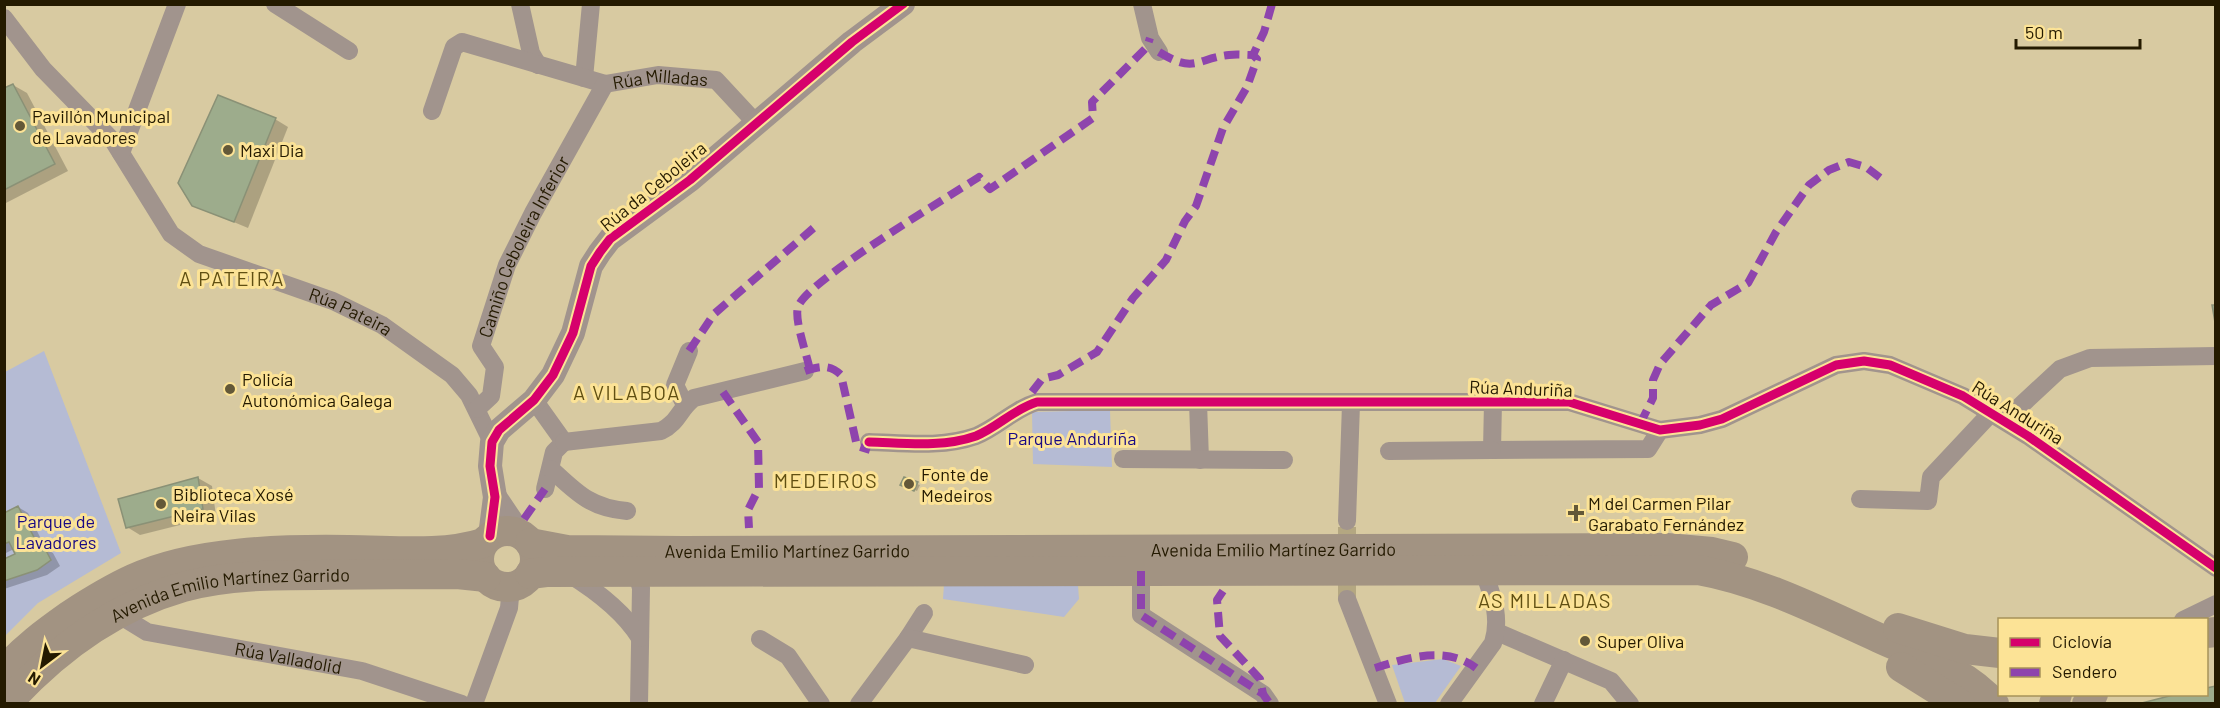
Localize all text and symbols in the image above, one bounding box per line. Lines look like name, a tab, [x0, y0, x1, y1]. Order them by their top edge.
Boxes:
scale bar	[2016, 12, 2140, 50]
text: 50 m	[2025, 21, 2063, 43]
street label: Rúa Milladas	[611, 64, 709, 94]
place label: Pavillón Municipal de Lavadores	[32, 105, 170, 148]
marker: Pavillón Municipal de Lavadores	[13, 119, 27, 133]
street label: Rúa da Ceboleira	[595, 136, 711, 236]
place label: Maxi Dia	[240, 139, 304, 161]
marker: Maxi Dia	[221, 143, 235, 157]
street label: Camiño Ceboleira Inferior	[473, 151, 574, 340]
district label: A PATEIRA	[179, 266, 285, 290]
street label: Rúa Pateira	[306, 283, 397, 340]
place label: Policía Autonómica Galega	[242, 368, 392, 411]
street label: Rúa Anduriña	[1469, 375, 1573, 401]
street label: Rúa Anduriña	[1968, 375, 2068, 449]
district label: A VILABOA	[573, 380, 681, 404]
marker: Policía Autonómica Galega	[223, 382, 237, 396]
park label: Parque Anduriña	[1008, 427, 1136, 449]
place label: Fonte de Medeiros	[921, 463, 992, 506]
district label: MEDEIROS	[774, 468, 878, 492]
marker: Fonte de Medeiros	[902, 477, 916, 491]
place label: Biblioteca Xosé Neira Vilas	[173, 483, 293, 526]
place label: M del Carmen Pilar Garabato Fernández	[1588, 492, 1744, 535]
marker: Biblioteca Xosé Neira Vilas	[154, 497, 168, 511]
marker: M del Carmen Pilar Garabato Fernández	[1569, 506, 1583, 520]
park label: Parque de Lavadores	[15, 510, 97, 553]
street label: Avenida Emilio Martínez Garrido	[1151, 538, 1396, 561]
street label: Avenida Emilio Martínez Garrido	[665, 539, 910, 562]
street label: Avenida Emilio Martínez Garrido	[106, 563, 350, 627]
district label: AS MILLADAS	[1478, 588, 1612, 612]
legend	[1998, 618, 2208, 696]
place label: Super Oliva	[1597, 630, 1684, 652]
text: Ciclovía	[2052, 630, 2112, 652]
marker: Super Oliva	[1578, 634, 1592, 648]
north arrow	[12, 636, 72, 696]
street label: Rúa Valladolid	[233, 637, 344, 678]
text: Sendero	[2052, 660, 2117, 682]
text: N	[24, 668, 43, 690]

